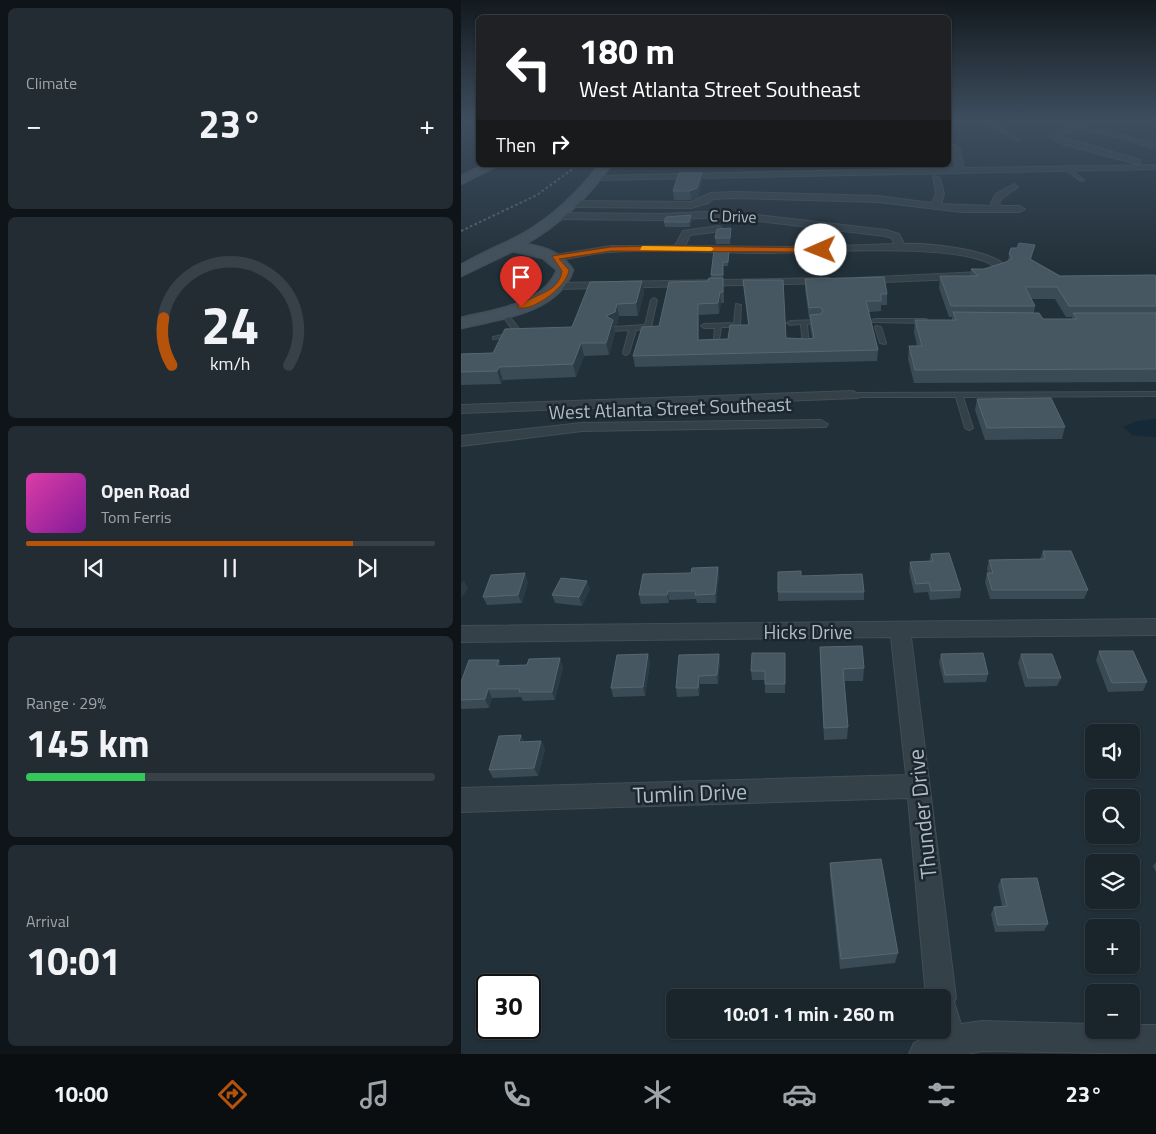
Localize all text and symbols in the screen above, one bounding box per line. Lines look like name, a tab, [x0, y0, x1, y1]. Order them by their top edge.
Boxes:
text: 180 m	[579, 24, 675, 78]
icon: left	[496, 35, 561, 100]
text: Climate	[26, 71, 77, 95]
text: West Atlanta Street Southeast	[579, 72, 860, 106]
text: 23°	[199, 95, 262, 153]
text: −	[26, 103, 42, 146]
text: +	[419, 103, 435, 146]
text: Then	[496, 130, 536, 159]
icon: right	[546, 130, 574, 158]
street label: C Drive	[709, 203, 757, 229]
position arrow	[794, 223, 846, 275]
pin	[500, 256, 542, 307]
icon: arrive	[507, 263, 535, 291]
text: 24	[201, 285, 260, 364]
text: km/h	[210, 350, 251, 377]
street label: West Atlanta Street Southeast	[548, 389, 792, 426]
text: Open Road	[101, 476, 190, 505]
text: Tom Ferris	[101, 505, 172, 529]
icon: previous	[80, 554, 108, 582]
icon: pause	[216, 554, 244, 582]
icon: next	[353, 554, 381, 582]
street label: Hicks Drive	[764, 617, 852, 646]
text: Range · 29%	[26, 691, 106, 715]
text: 145 km	[26, 714, 150, 772]
map controls	[1085, 724, 1140, 1039]
button: sound	[1085, 724, 1140, 779]
street label: Thunder Drive	[898, 747, 946, 881]
street label: Tumlin Drive	[632, 774, 748, 812]
button: search	[1085, 789, 1140, 844]
button: layers	[1085, 854, 1140, 909]
text: Arrival	[26, 909, 69, 933]
button: +	[1085, 919, 1140, 974]
text: 10:01	[26, 932, 121, 990]
speed limit sign: 30	[476, 974, 541, 1039]
button: −	[1085, 984, 1140, 1039]
text: 10:01 · 1 min · 260 m	[722, 999, 895, 1028]
text: 10:00	[53, 1077, 108, 1111]
icon: directions	[215, 1077, 250, 1112]
icon: music	[357, 1077, 392, 1112]
icon: phone	[499, 1077, 534, 1112]
icon: climate	[640, 1077, 675, 1112]
icon: car	[782, 1077, 817, 1112]
icon: filters	[924, 1077, 959, 1112]
text: 23°	[1066, 1077, 1103, 1111]

